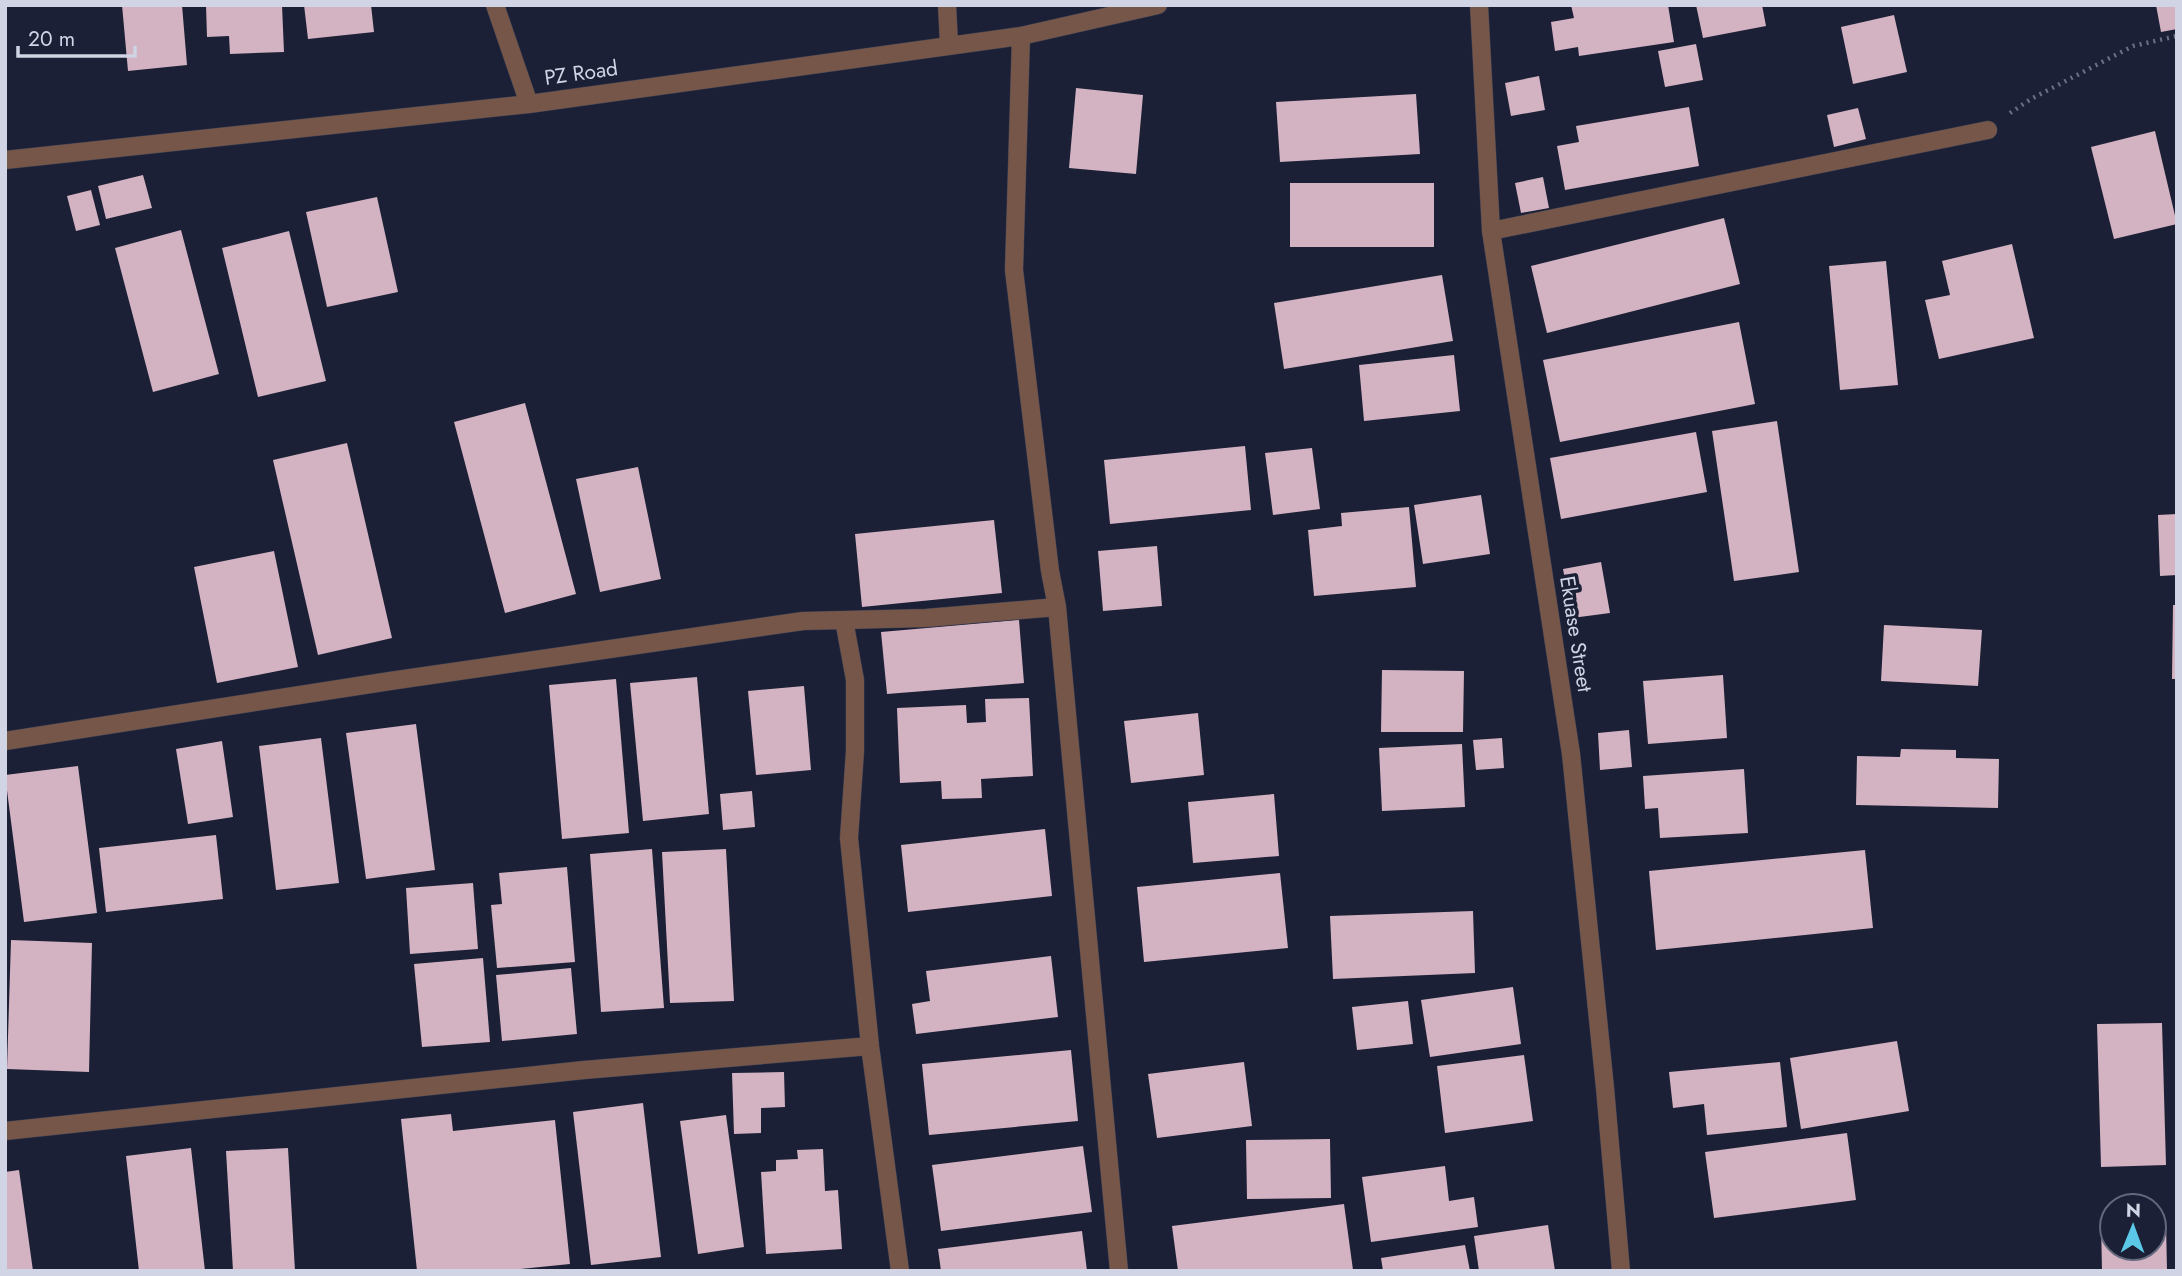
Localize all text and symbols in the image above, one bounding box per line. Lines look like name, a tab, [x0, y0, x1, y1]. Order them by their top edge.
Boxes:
scale bar	[18, 14, 135, 58]
text: 20 m	[28, 24, 75, 54]
street label: PZ Road	[542, 53, 620, 93]
street label: Ekuase Street	[1552, 574, 1600, 694]
north arrow	[2098, 1192, 2168, 1262]
text: N	[2126, 1197, 2141, 1224]

